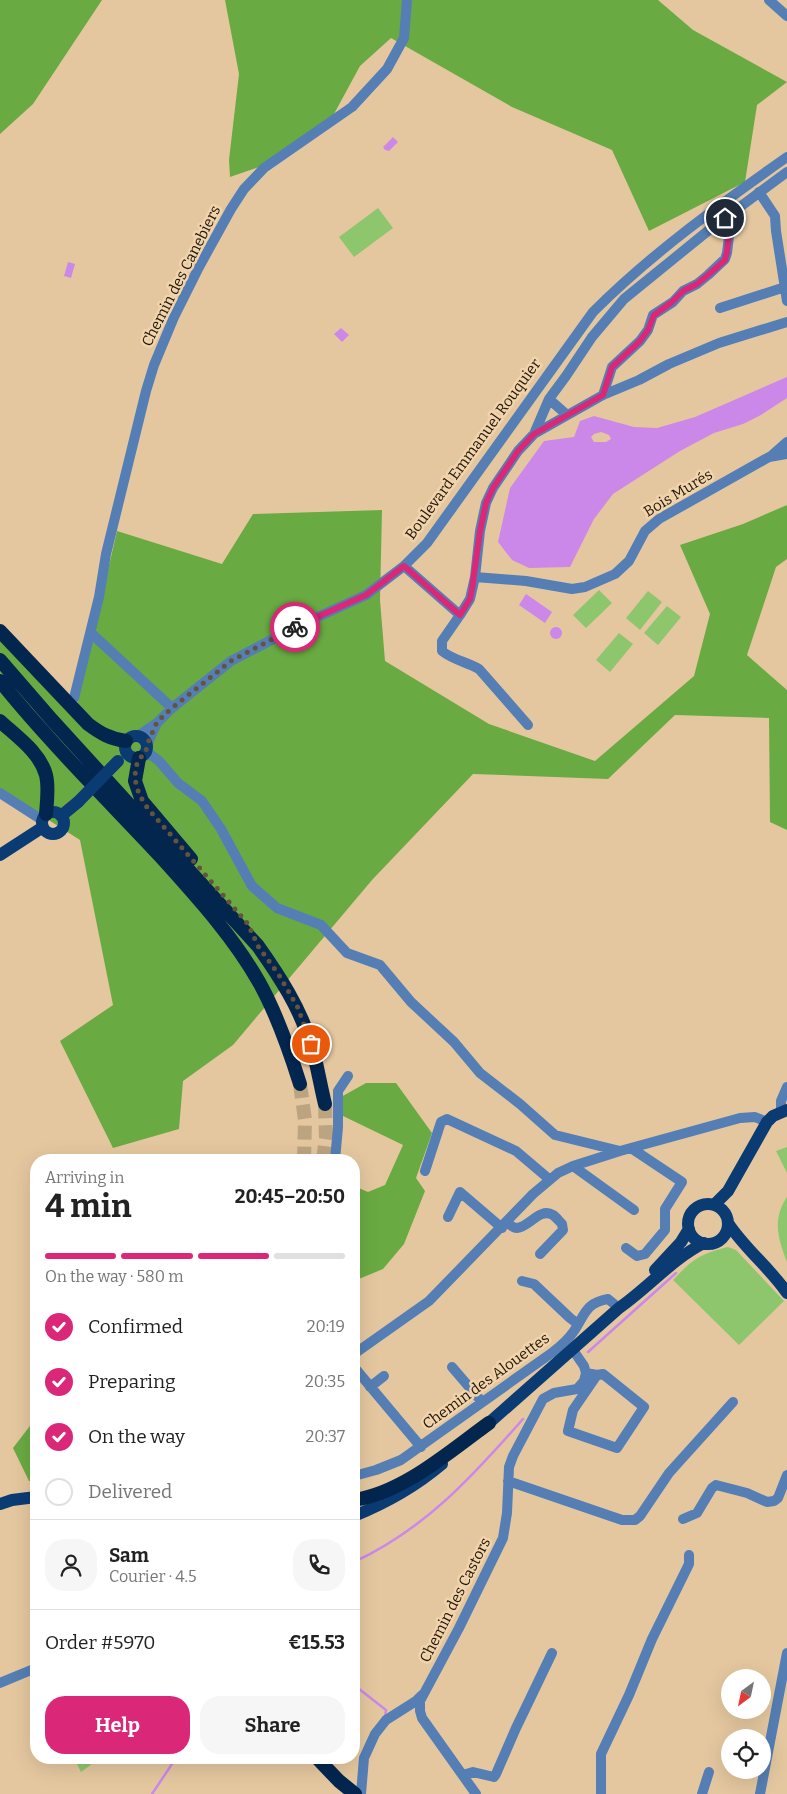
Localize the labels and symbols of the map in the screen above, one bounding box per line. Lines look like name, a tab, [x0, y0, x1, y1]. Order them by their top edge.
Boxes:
pin	[704, 197, 746, 239]
street label: Chemin des Canebiers	[138, 203, 224, 349]
street label: Boulevard Emmanuel Rouquier	[401, 355, 545, 543]
street label: Bois Murés	[640, 465, 716, 521]
courier	[270, 602, 320, 652]
pin	[290, 1023, 332, 1065]
street label: Chemin des Alouettes	[419, 1329, 553, 1433]
street label: Chemin des Castors	[416, 1535, 494, 1665]
north arrow	[721, 1669, 771, 1719]

